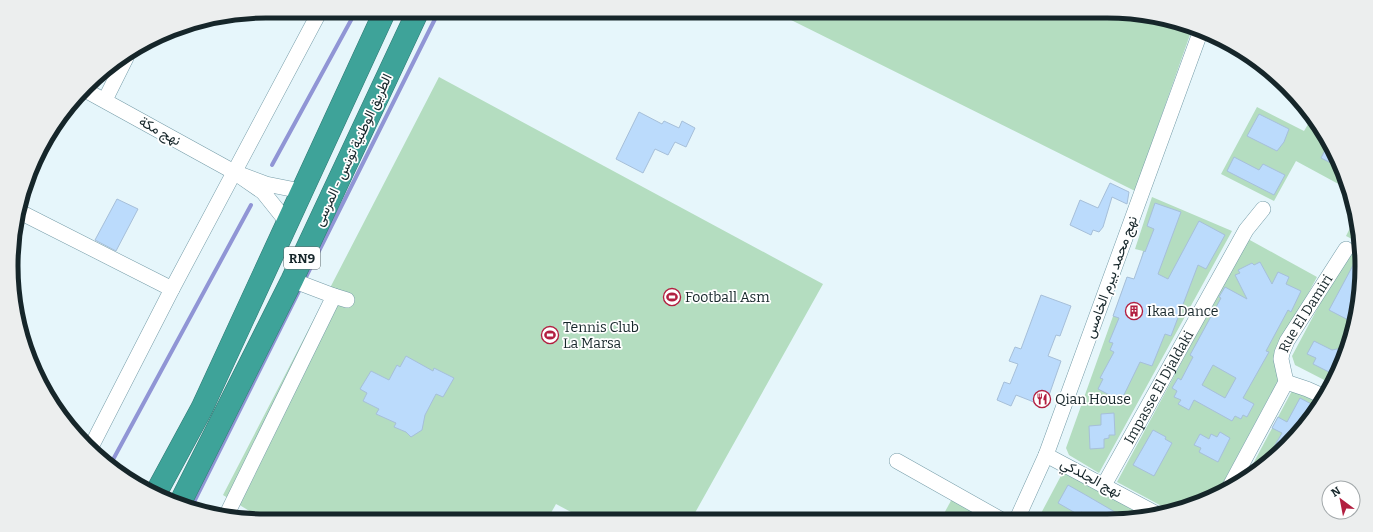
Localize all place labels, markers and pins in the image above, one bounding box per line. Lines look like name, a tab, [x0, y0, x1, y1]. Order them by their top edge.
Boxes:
sports icon: Football Asm	[662, 287, 682, 307]
place label: Football Asm	[685, 289, 770, 306]
building icon: Ikaa Dance	[1124, 301, 1144, 321]
place label: Ikaa Dance	[1147, 303, 1218, 320]
place label: Tennis Club La Marsa	[563, 319, 639, 352]
sports icon: Tennis Club La Marsa	[540, 325, 560, 345]
restaurant icon: Qian House	[1032, 389, 1052, 409]
place label: Qian House	[1055, 391, 1131, 408]

